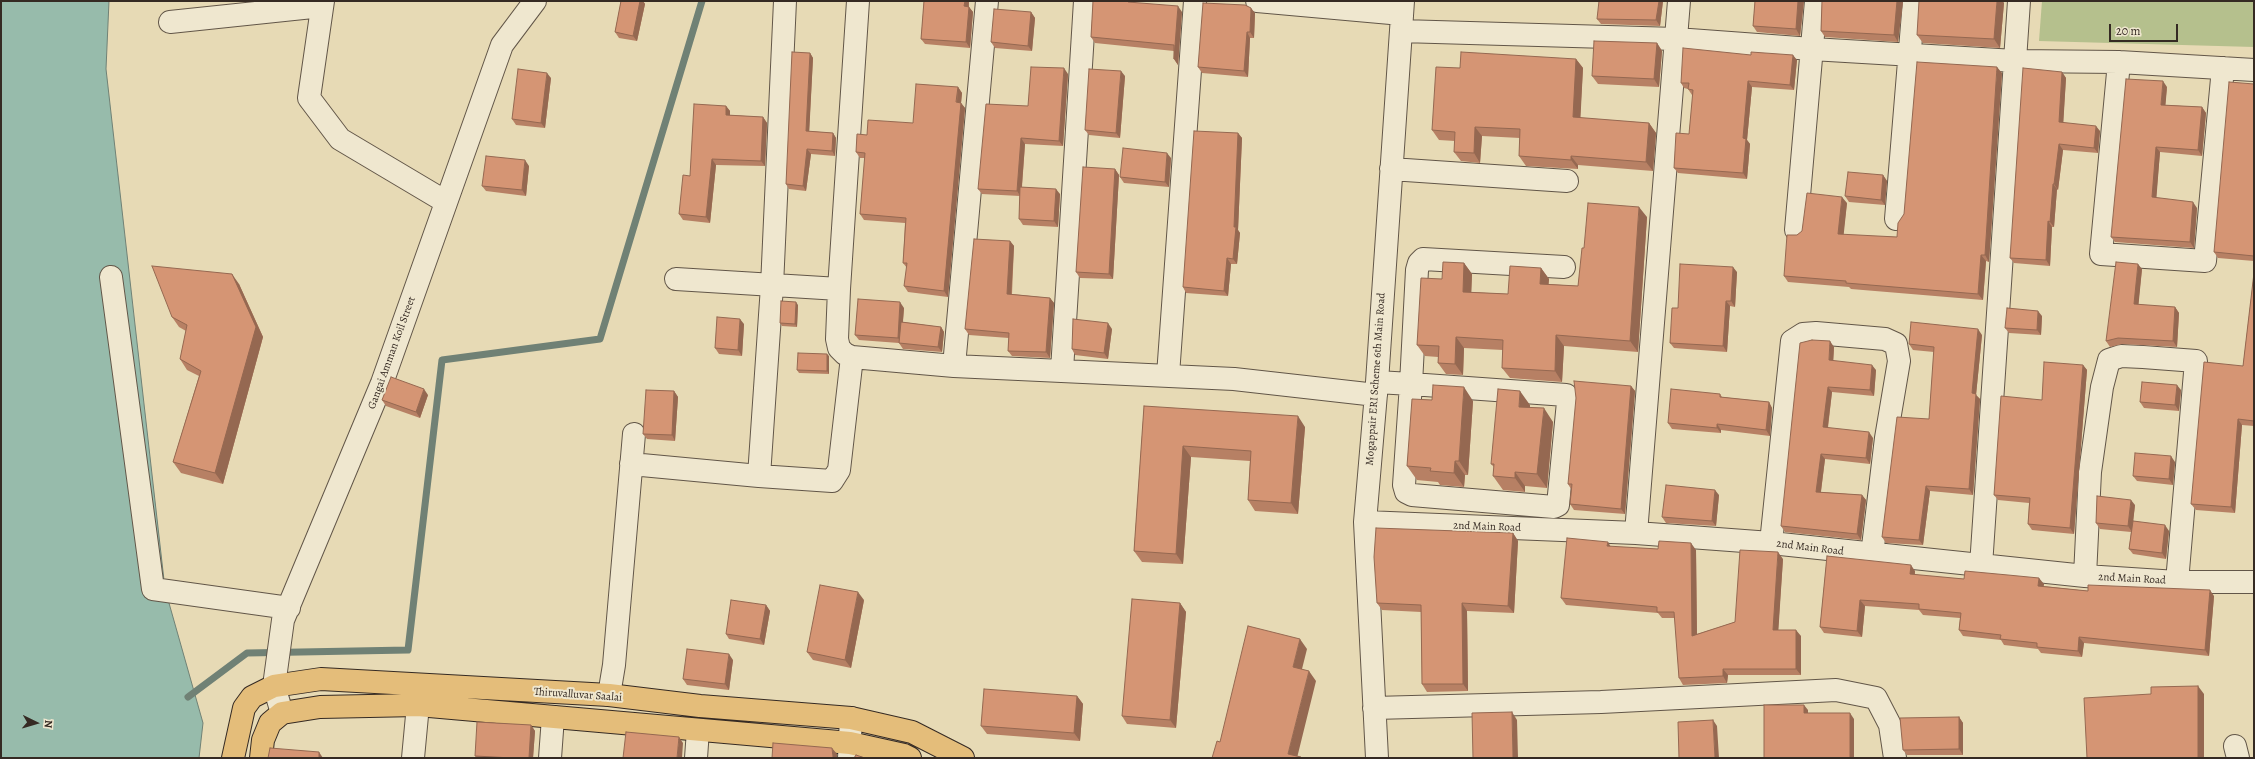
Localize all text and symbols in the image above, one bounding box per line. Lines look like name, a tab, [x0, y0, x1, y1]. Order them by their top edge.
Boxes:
scale bar	[2111, 16, 2180, 42]
text: 20 m	[2116, 23, 2140, 39]
street label: Mogappair ERI Scheme 6th Main Road	[1363, 292, 1389, 466]
street label: Gangai Amman Koil Street	[365, 295, 419, 411]
street label: 2nd Main Road	[1453, 519, 1521, 535]
street label: 2nd Main Road	[1776, 537, 1844, 559]
street label: 2nd Main Road	[2098, 571, 2166, 587]
street label: Thiruvalluvar Saalai	[533, 685, 623, 705]
north arrow	[16, 703, 56, 743]
text: N	[41, 719, 56, 729]

